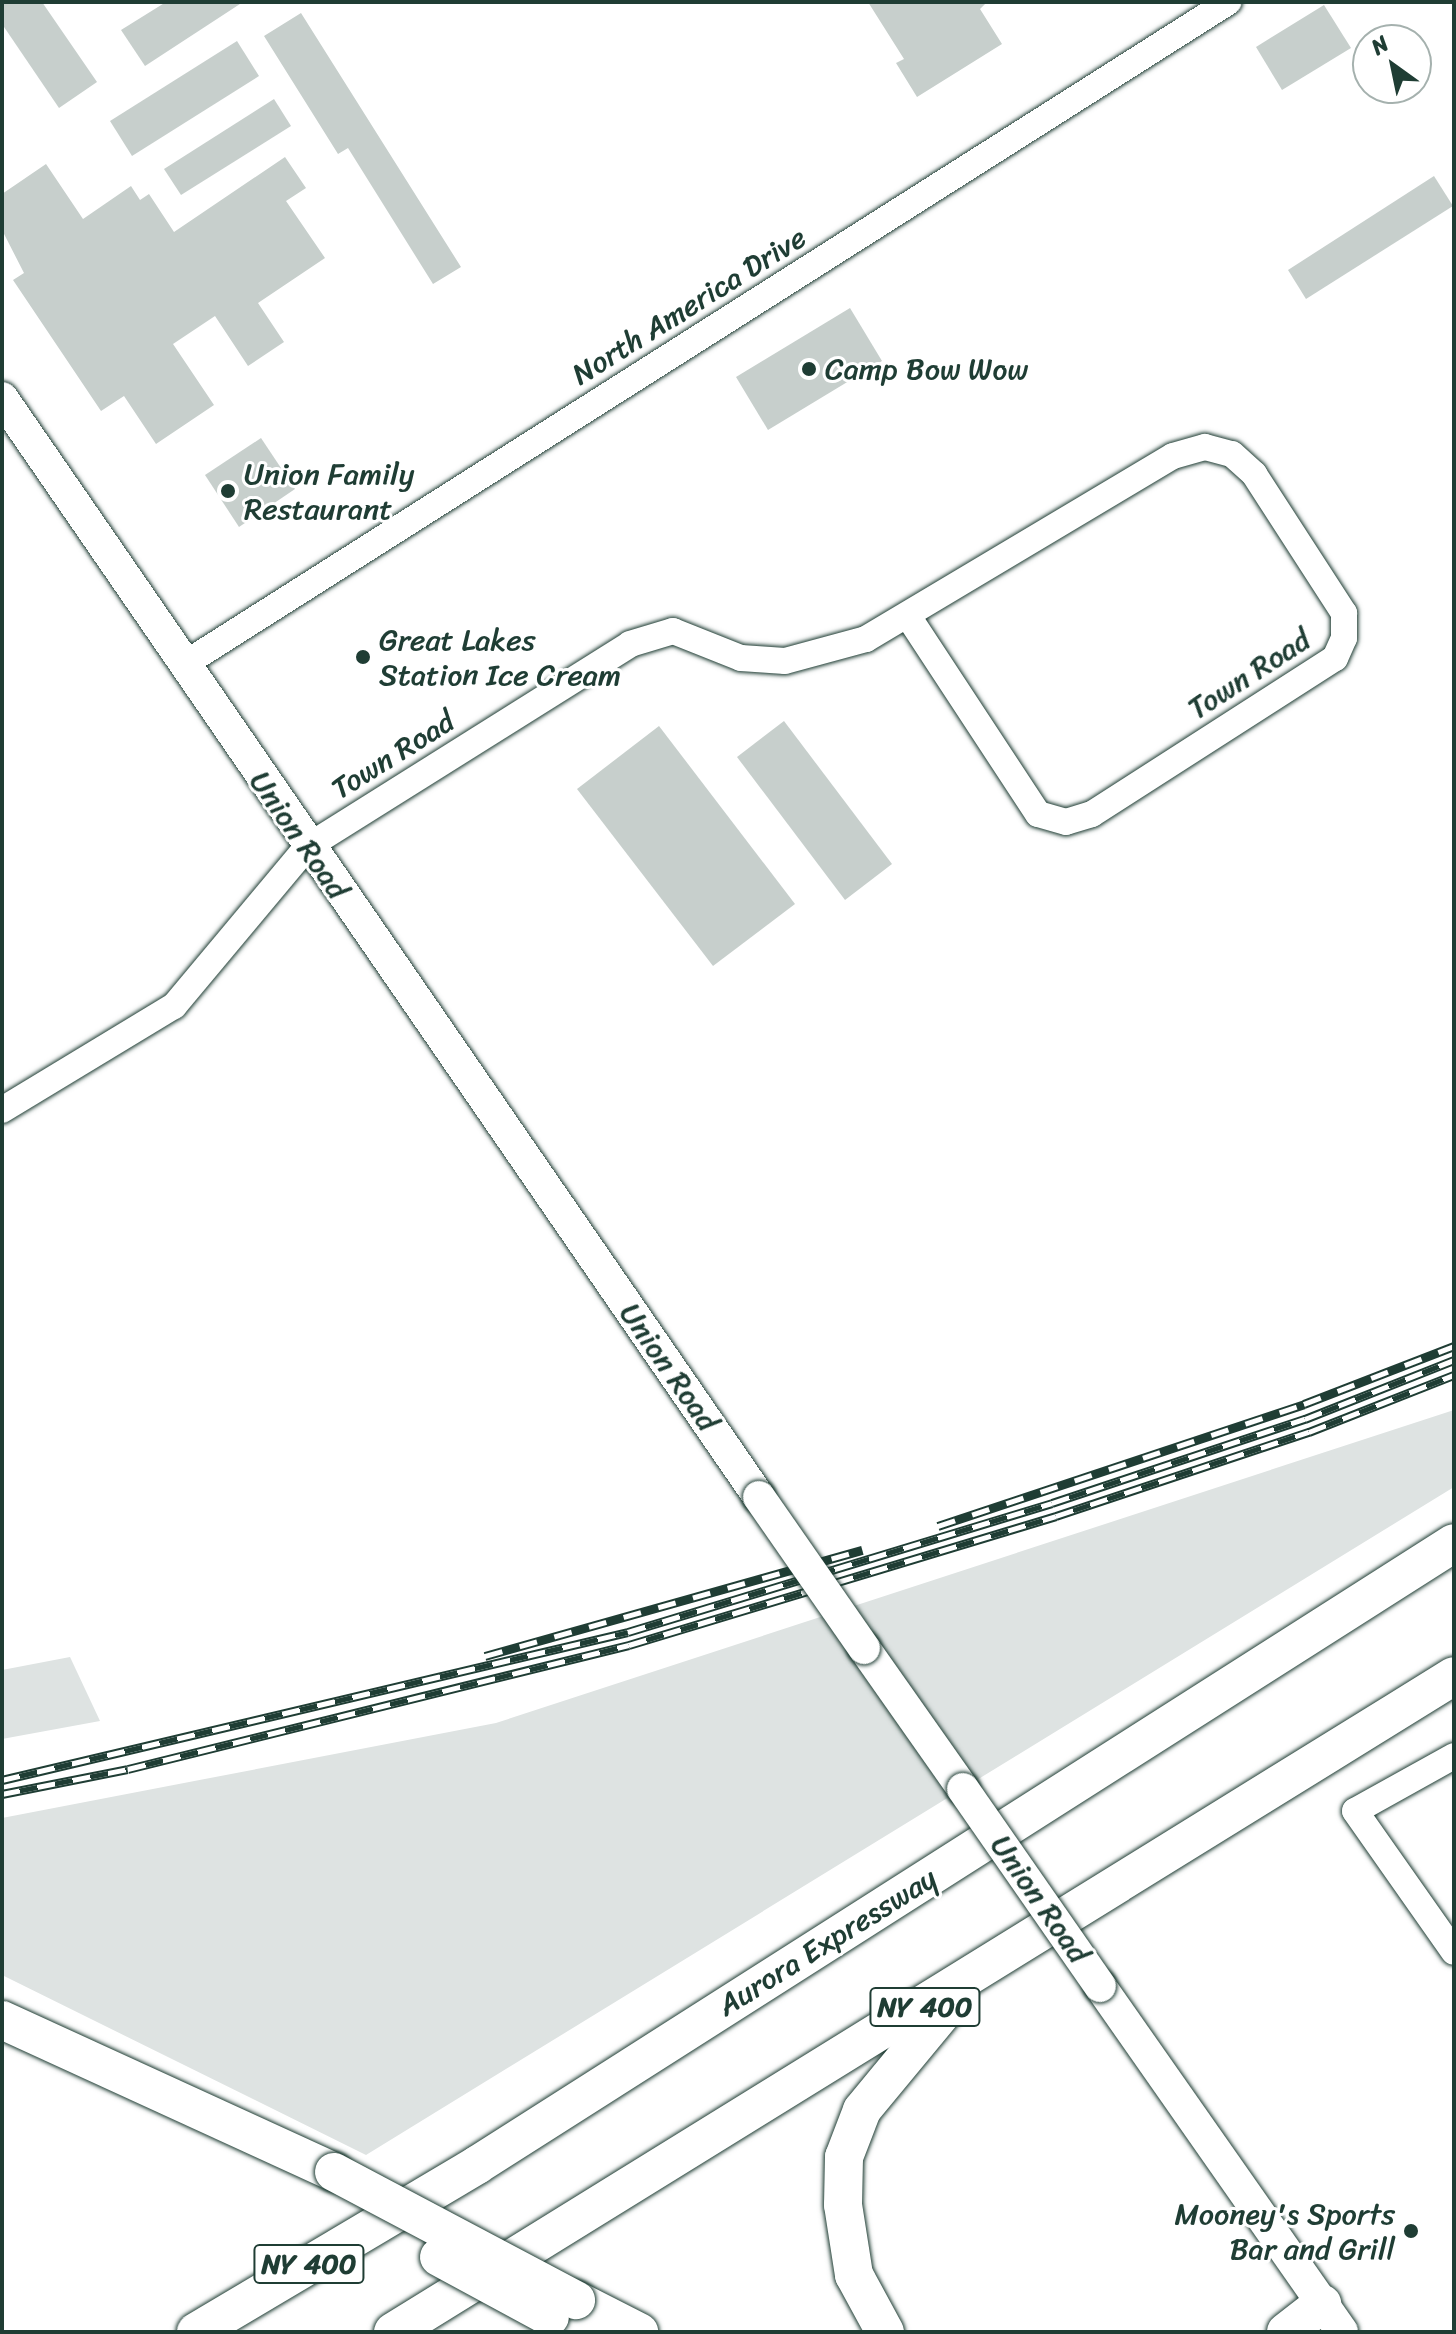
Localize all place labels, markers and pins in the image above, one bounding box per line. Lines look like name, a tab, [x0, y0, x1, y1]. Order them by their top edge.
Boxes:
place label: Camp Bow Wow	[825, 351, 1027, 387]
marker: Camp Bow Wow	[800, 360, 818, 378]
place label: Union Family Restaurant	[244, 456, 414, 526]
marker: Union Family Restaurant	[219, 482, 237, 500]
place label: Great Lakes Station Ice Cream	[379, 622, 621, 692]
marker: Great Lakes Station Ice Cream	[354, 648, 372, 666]
place label: Mooney's Sports Bar and Grill	[1174, 2196, 1395, 2266]
marker: Mooney's Sports Bar and Grill	[1402, 2222, 1420, 2240]

